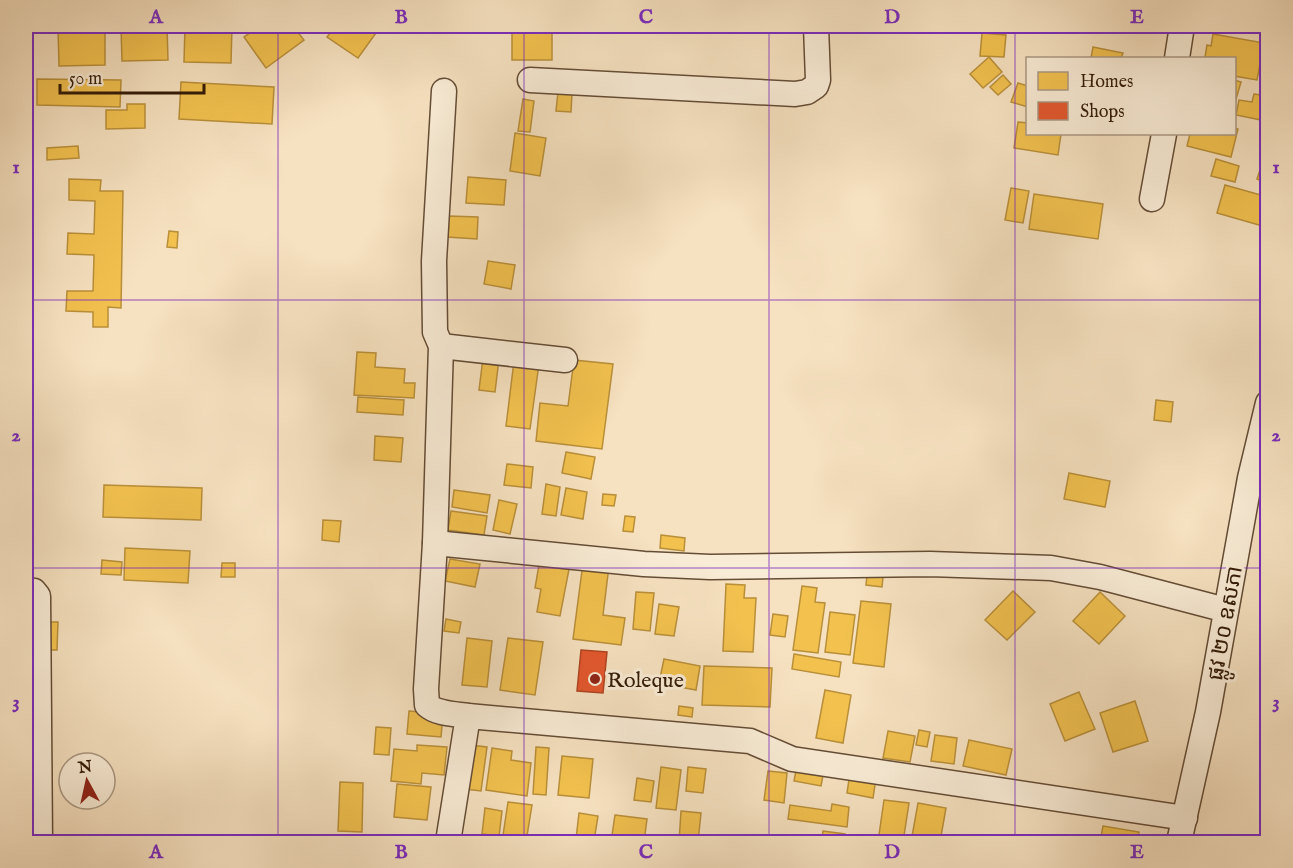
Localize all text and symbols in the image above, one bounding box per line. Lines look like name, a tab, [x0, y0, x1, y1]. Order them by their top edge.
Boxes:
text: A	[148, 5, 164, 30]
text: B	[394, 5, 408, 30]
text: C	[639, 5, 653, 30]
text: D	[884, 5, 900, 30]
text: E	[1130, 5, 1144, 30]
scale bar	[60, 57, 204, 95]
legend	[1026, 57, 1236, 135]
text: 50 m	[69, 68, 102, 91]
text: Homes	[1080, 71, 1133, 94]
text: Shops	[1080, 101, 1125, 124]
text: 1	[12, 155, 20, 180]
text: 1	[1272, 155, 1280, 180]
text: 2	[11, 423, 21, 448]
text: 2	[1271, 423, 1281, 448]
street label: ផ្លូវ ២០ ឧសភា	[1202, 564, 1254, 684]
place label: Roleque	[607, 667, 684, 695]
marker: Roleque	[588, 672, 602, 686]
text: 3	[12, 690, 20, 715]
text: 3	[1272, 690, 1280, 715]
north arrow	[57, 751, 117, 811]
text: N	[76, 757, 94, 779]
text: A	[148, 840, 164, 865]
text: B	[394, 840, 408, 865]
text: C	[639, 840, 653, 865]
text: D	[884, 840, 900, 865]
text: E	[1130, 840, 1144, 865]

